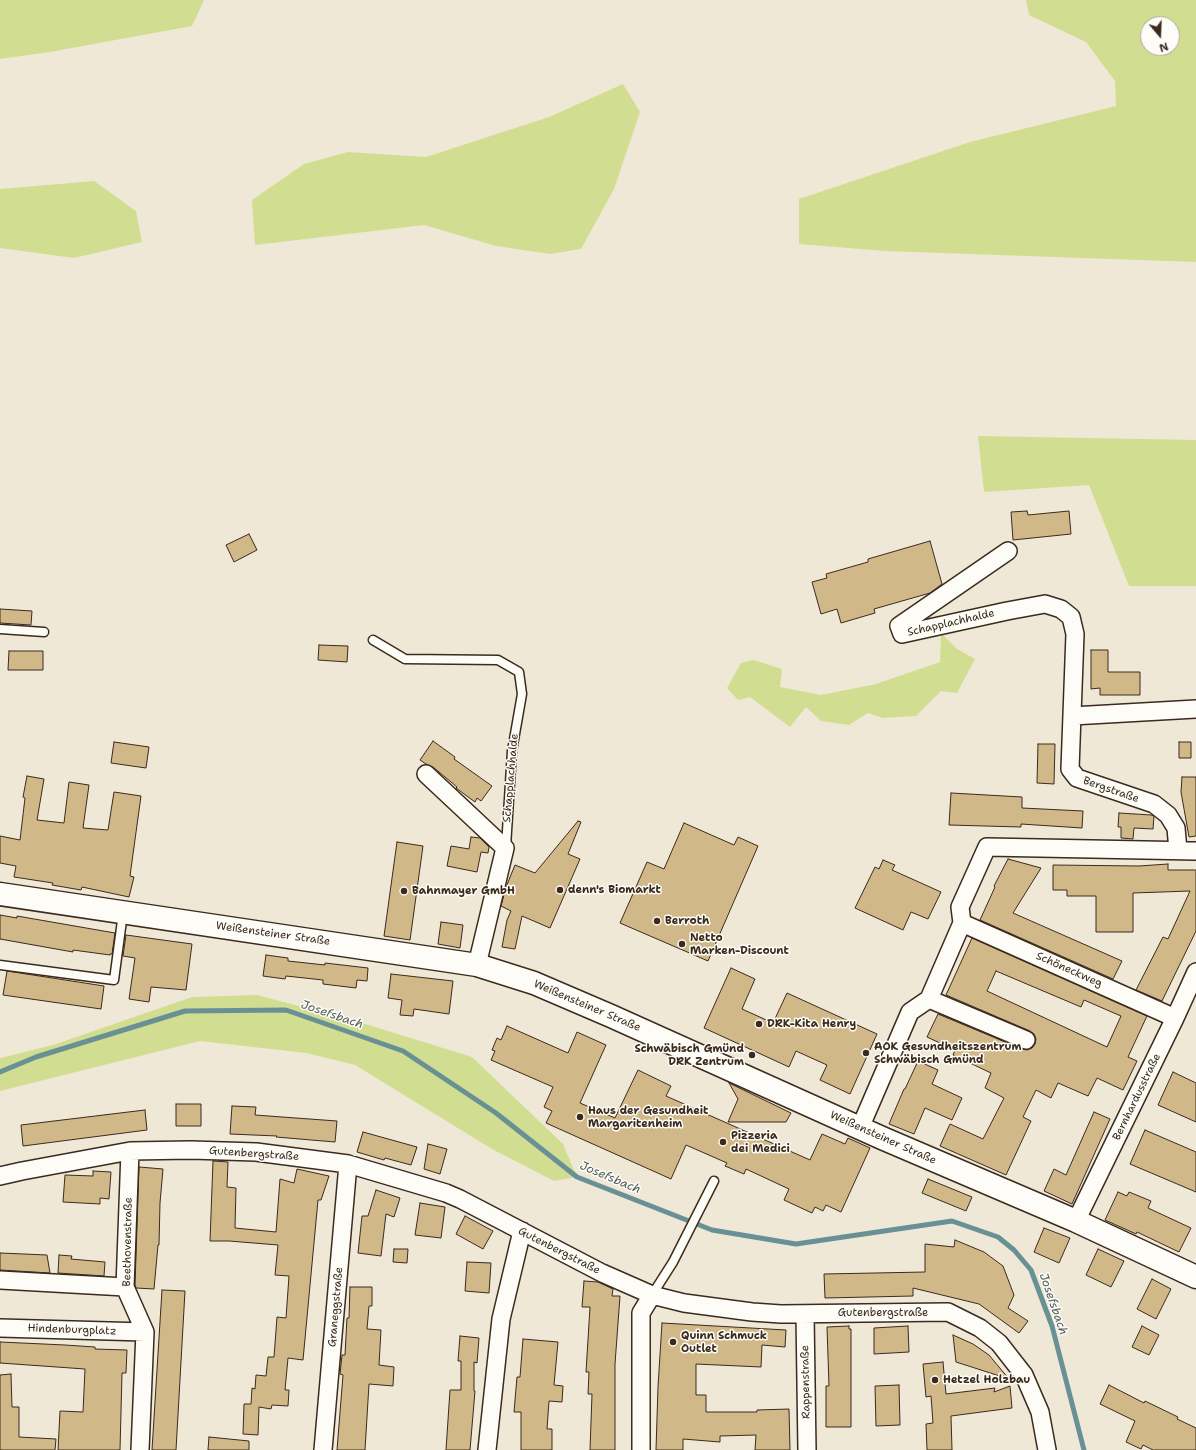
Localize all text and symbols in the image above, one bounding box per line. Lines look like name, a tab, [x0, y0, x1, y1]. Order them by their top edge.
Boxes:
north arrow	[1140, 16, 1180, 56]
text: N	[1157, 38, 1170, 55]
street label: Schapplachhalde	[906, 607, 996, 639]
street label: Schapplachhalde	[501, 733, 521, 823]
street label: Bergstraße	[1081, 774, 1141, 806]
place label: denn's Biomarkt	[568, 883, 661, 897]
place label: Bahnmayer GmbH	[412, 884, 515, 898]
marker: denn's Biomarkt	[555, 885, 565, 895]
marker: Bahnmayer GmbH	[399, 886, 409, 896]
place label: Berroth	[665, 914, 709, 928]
marker: Berroth	[652, 916, 662, 926]
street label: Weißensteiner Straße	[215, 919, 331, 949]
place label: Netto Marken-Discount	[690, 931, 789, 957]
marker: Netto Marken-Discount	[677, 939, 687, 949]
street label: Schöneckweg	[1034, 949, 1104, 991]
street label: Weißensteiner Straße	[531, 977, 643, 1035]
water label: Josefsbach	[299, 998, 365, 1032]
place label: DRK-Kita Henry	[767, 1017, 856, 1031]
marker: DRK-Kita Henry	[754, 1019, 764, 1029]
place label: AOK Gesundheitszentrum Schwäbisch Gmünd	[874, 1040, 1021, 1066]
place label: Schwäbisch Gmünd DRK Zentrum	[634, 1042, 744, 1068]
marker: AOK Gesundheitszentrum Schwäbisch Gmünd	[861, 1048, 871, 1058]
marker: Schwäbisch Gmünd DRK Zentrum	[747, 1050, 757, 1060]
street label: Bernhardusstraße	[1110, 1051, 1164, 1143]
place label: Haus der Gesundheit Margaritenheim	[588, 1104, 708, 1130]
street label: Weißensteiner Straße	[828, 1109, 938, 1167]
marker: Haus der Gesundheit Margaritenheim	[575, 1112, 585, 1122]
place label: Pizzeria dei Medici	[731, 1129, 790, 1155]
marker: Pizzeria dei Medici	[718, 1137, 728, 1147]
street label: Gutenbergstraße	[208, 1144, 300, 1164]
water label: Josefsbach	[577, 1159, 643, 1197]
street label: Beethovenstraße	[121, 1197, 135, 1287]
street label: Gutenbergstraße	[516, 1225, 602, 1277]
street label: Graneggstraße	[326, 1266, 346, 1348]
water label: Josefsbach	[1036, 1271, 1070, 1337]
street label: Gutenbergstraße	[838, 1306, 928, 1320]
street label: Hindenburgplatz	[27, 1322, 117, 1338]
place label: Quinn Schmuck Outlet	[681, 1329, 767, 1355]
marker: Quinn Schmuck Outlet	[668, 1337, 678, 1347]
street label: Rappenstraße	[799, 1345, 813, 1419]
place label: Hetzel Holzbau	[943, 1373, 1030, 1387]
marker: Hetzel Holzbau	[930, 1375, 940, 1385]

